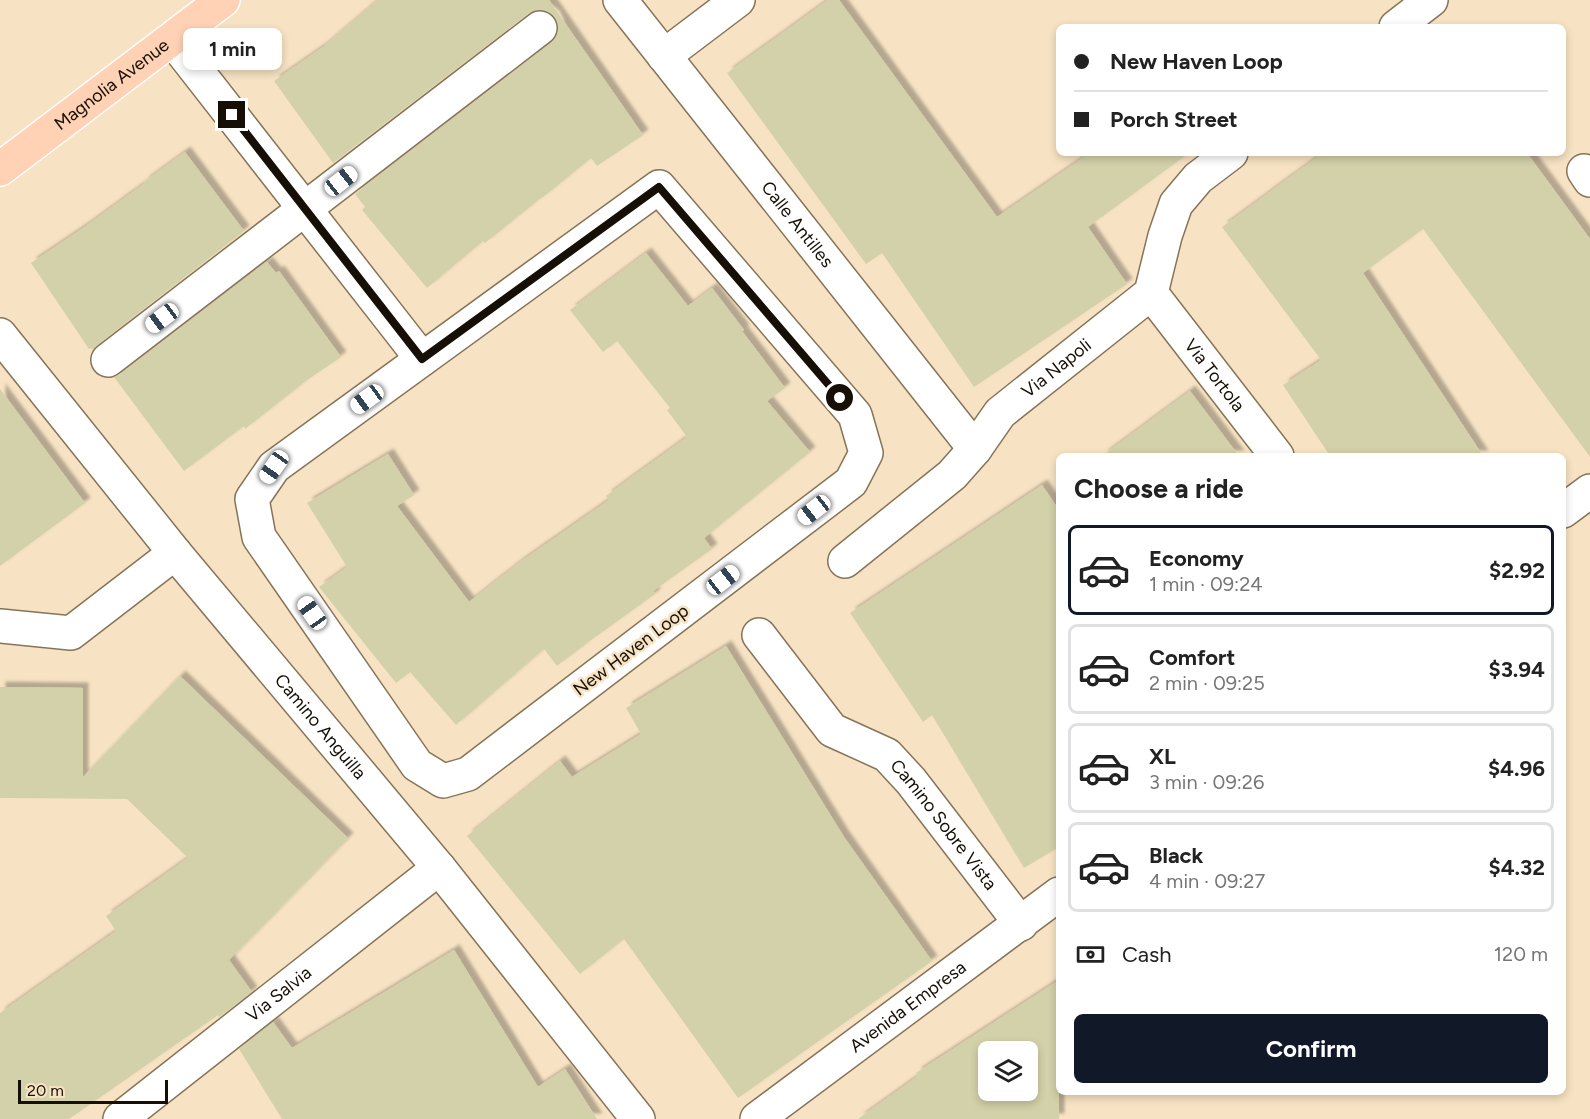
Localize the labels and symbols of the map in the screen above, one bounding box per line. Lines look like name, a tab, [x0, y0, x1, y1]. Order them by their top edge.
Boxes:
callout: 1 min	[182, 28, 282, 70]
street label: Magnolia Avenue	[50, 34, 173, 135]
route end	[218, 101, 245, 128]
car	[321, 163, 361, 199]
street label: Calle Antilles	[757, 177, 838, 272]
car	[142, 300, 182, 336]
street label: Via Napoli	[1017, 334, 1096, 402]
street label: Via Tortola	[1180, 335, 1250, 416]
car	[347, 381, 387, 417]
route start	[826, 384, 853, 411]
car	[256, 447, 292, 487]
car	[794, 492, 834, 528]
car	[703, 562, 743, 598]
car	[294, 593, 330, 633]
street label: New Haven Loop	[569, 599, 693, 701]
street label: Camino Anguilla	[270, 669, 371, 784]
street label: Camino Sobre Vista	[886, 755, 1002, 894]
street label: Avenida Empresa	[845, 956, 970, 1057]
street label: Via Salvia	[242, 962, 316, 1027]
scale bar	[18, 1077, 168, 1104]

